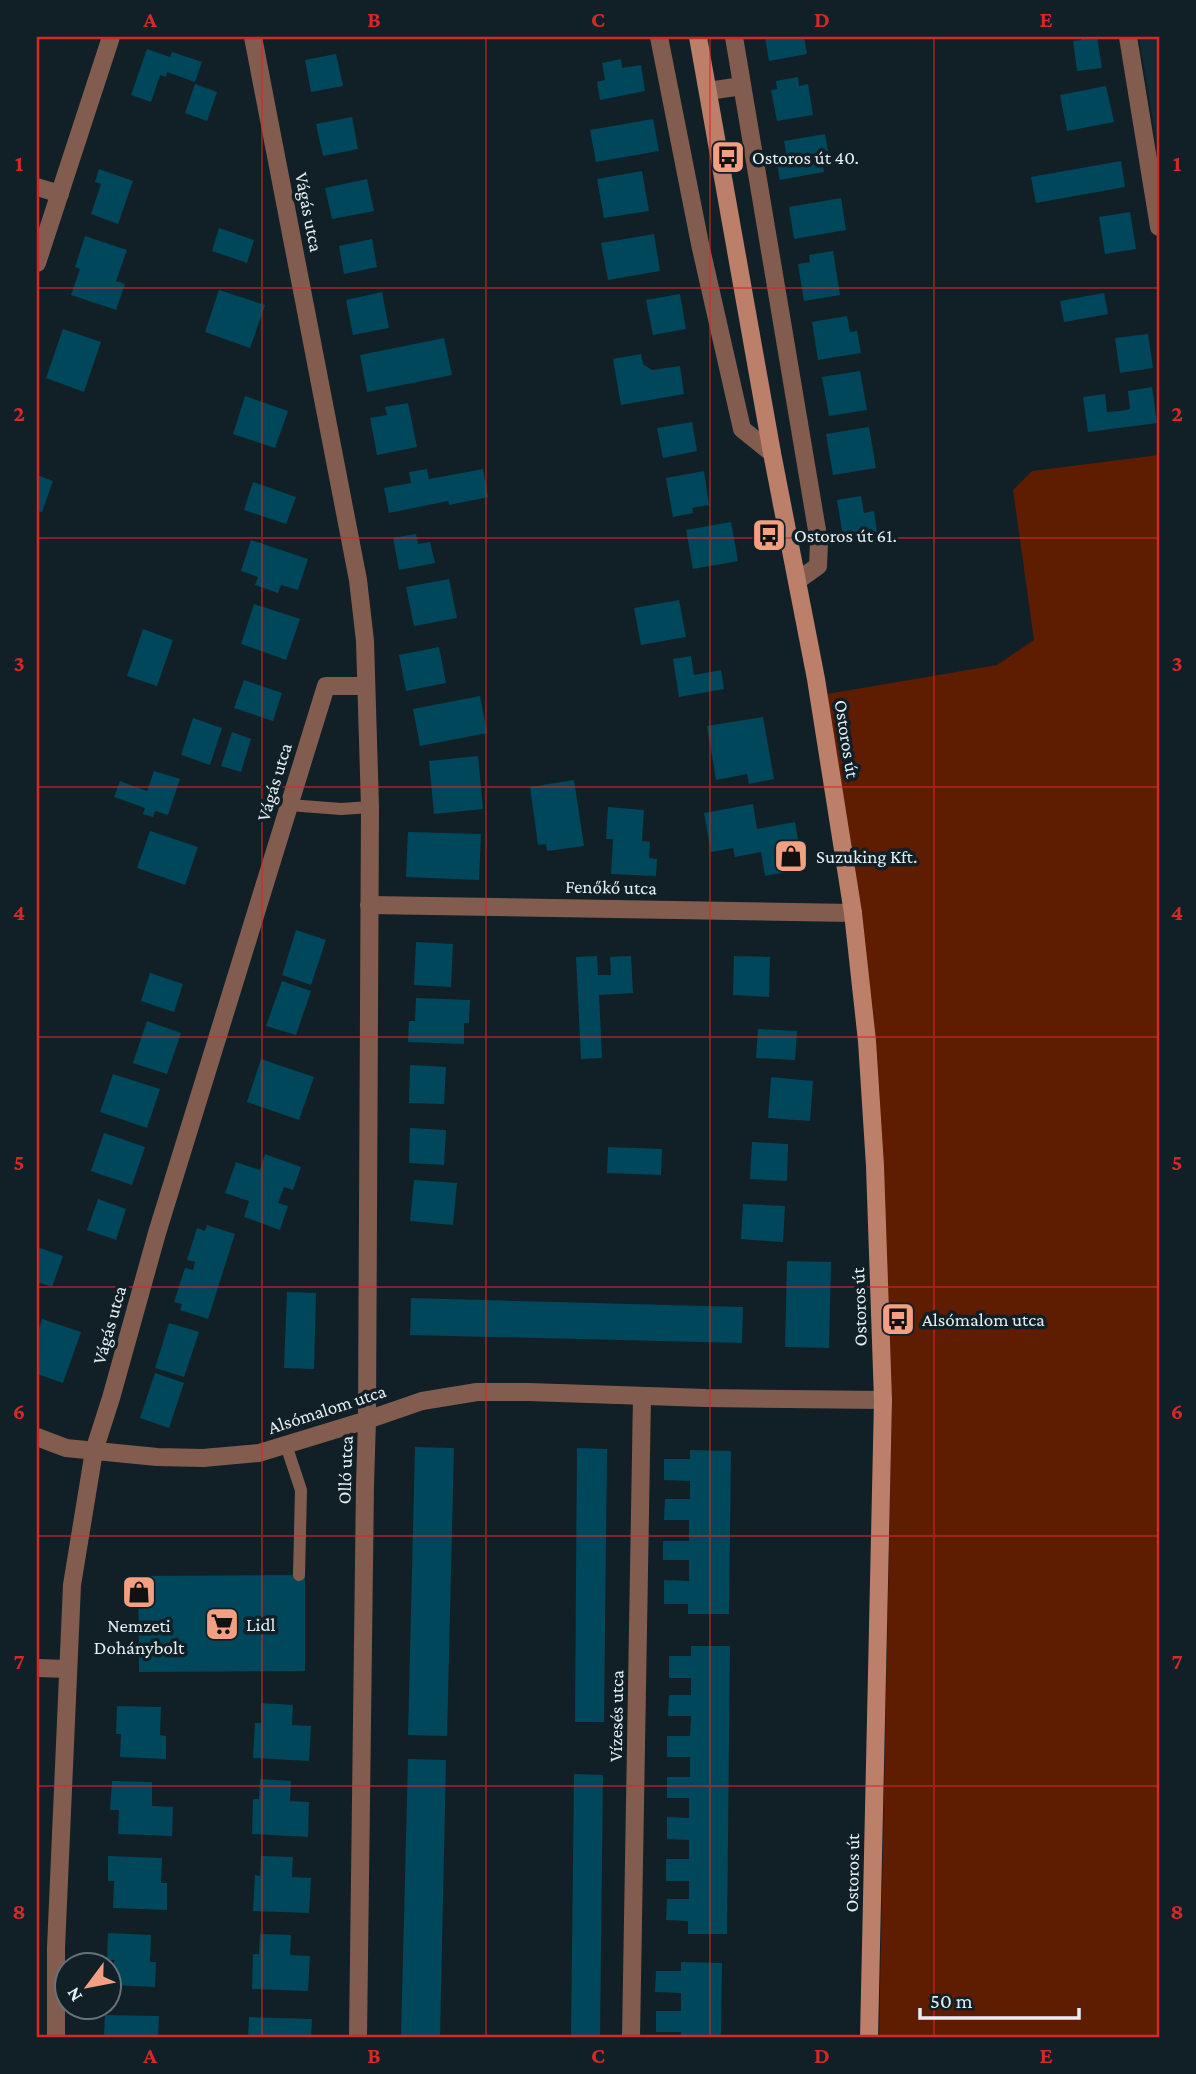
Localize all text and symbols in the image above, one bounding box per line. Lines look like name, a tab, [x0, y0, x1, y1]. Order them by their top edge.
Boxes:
text: A	[142, 6, 157, 32]
text: B	[367, 6, 381, 32]
text: C	[591, 6, 605, 32]
text: D	[814, 6, 830, 32]
text: E	[1039, 6, 1053, 32]
bus stop icon: Ostoros út 40.	[709, 138, 747, 176]
place label: Ostoros út 40.	[752, 147, 859, 168]
text: 1	[15, 150, 24, 176]
text: 1	[1173, 150, 1182, 176]
street label: Vágás utca	[291, 170, 327, 254]
text: 2	[13, 400, 25, 426]
text: 2	[1171, 400, 1183, 426]
bus stop icon: Ostoros út 61.	[750, 516, 788, 554]
place label: Ostoros út 61.	[794, 525, 897, 546]
text: 3	[13, 650, 25, 676]
text: 3	[1171, 650, 1183, 676]
street label: Ostoros út	[830, 698, 864, 780]
street label: Vágás utca	[252, 740, 296, 824]
shop icon: Suzuking Kft.	[772, 837, 810, 875]
place label: Suzuking Kft.	[816, 846, 917, 867]
street label: Fenőkő utca	[565, 876, 657, 898]
text: 4	[13, 899, 25, 925]
text: 4	[1171, 899, 1183, 925]
text: 5	[13, 1149, 25, 1175]
text: 5	[1171, 1149, 1183, 1175]
street label: Ostoros út	[847, 1266, 871, 1347]
street label: Vágás utca	[88, 1283, 130, 1367]
bus stop icon: Alsómalom utca	[879, 1300, 917, 1338]
place label: Alsómalom utca	[922, 1309, 1045, 1330]
street label: Alsómalom utca	[265, 1380, 389, 1438]
text: 6	[13, 1398, 25, 1424]
text: 6	[1171, 1398, 1183, 1424]
street label: Olló utca	[333, 1435, 357, 1505]
shop icon: Nemzeti Dohánybolt	[120, 1573, 158, 1611]
supermarket icon: Lidl	[203, 1605, 241, 1643]
place label: Lidl	[246, 1614, 275, 1635]
place label: Nemzeti Dohánybolt	[94, 1615, 185, 1658]
text: 7	[13, 1648, 25, 1674]
text: 7	[1171, 1648, 1183, 1674]
street label: Vízesés utca	[605, 1670, 627, 1762]
street label: Ostoros út	[841, 1833, 863, 1913]
text: 8	[12, 1898, 26, 1924]
text: 8	[1170, 1898, 1184, 1924]
north arrow	[52, 1952, 122, 2022]
scale bar	[920, 1976, 1079, 2020]
text: N	[62, 1984, 86, 2006]
text: 50 m	[930, 1989, 973, 2013]
text: A	[142, 2042, 157, 2068]
text: B	[367, 2042, 381, 2068]
text: C	[591, 2042, 605, 2068]
text: D	[814, 2042, 830, 2068]
text: E	[1039, 2042, 1053, 2068]

